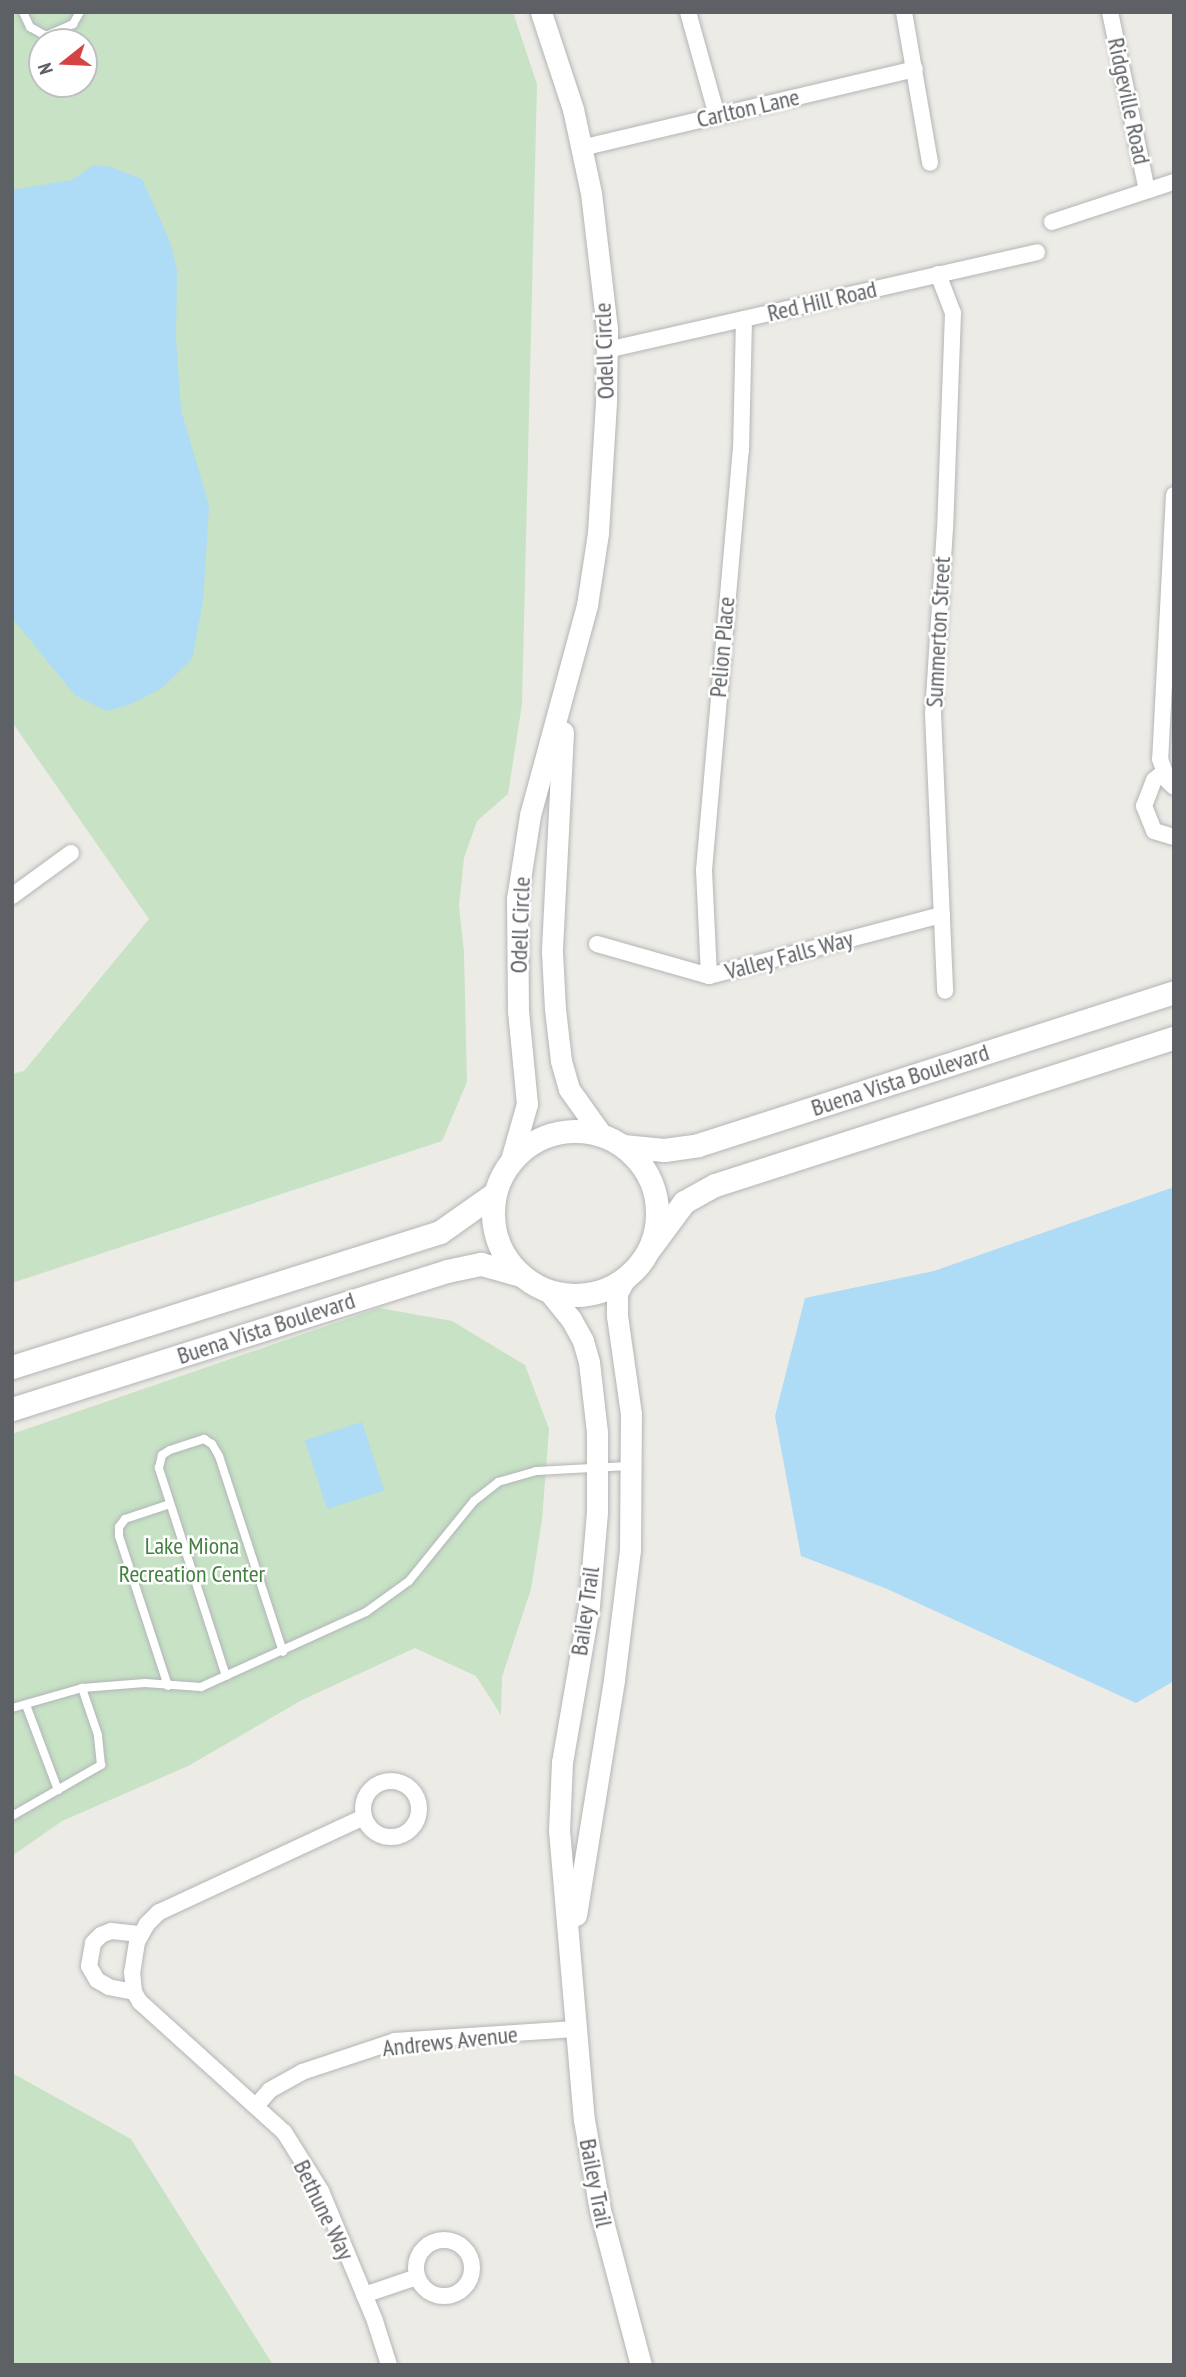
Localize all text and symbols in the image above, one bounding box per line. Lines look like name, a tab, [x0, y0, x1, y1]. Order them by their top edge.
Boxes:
north arrow	[28, 28, 98, 98]
street label: Ridgeville Road	[1102, 35, 1156, 167]
text: N	[32, 60, 58, 77]
street label: Carlton Lane	[694, 82, 802, 134]
street label: Red Hill Road	[765, 274, 879, 328]
street label: Odell Circle	[588, 302, 620, 400]
street label: Summerton Street	[920, 556, 956, 708]
street label: Pelion Place	[703, 595, 741, 699]
street label: Odell Circle	[504, 876, 536, 974]
street label: Valley Falls Way	[721, 924, 857, 986]
street label: Buena Vista Boulevard	[807, 1038, 993, 1122]
street label: Buena Vista Boulevard	[173, 1286, 359, 1370]
park label: Lake Miona Recreation Center	[119, 1532, 265, 1588]
street label: Bailey Trail	[564, 1564, 606, 1658]
street label: Andrews Avenue	[381, 2020, 519, 2062]
street label: Bailey Trail	[573, 2136, 619, 2230]
street label: Bethune Way	[287, 2155, 361, 2265]

